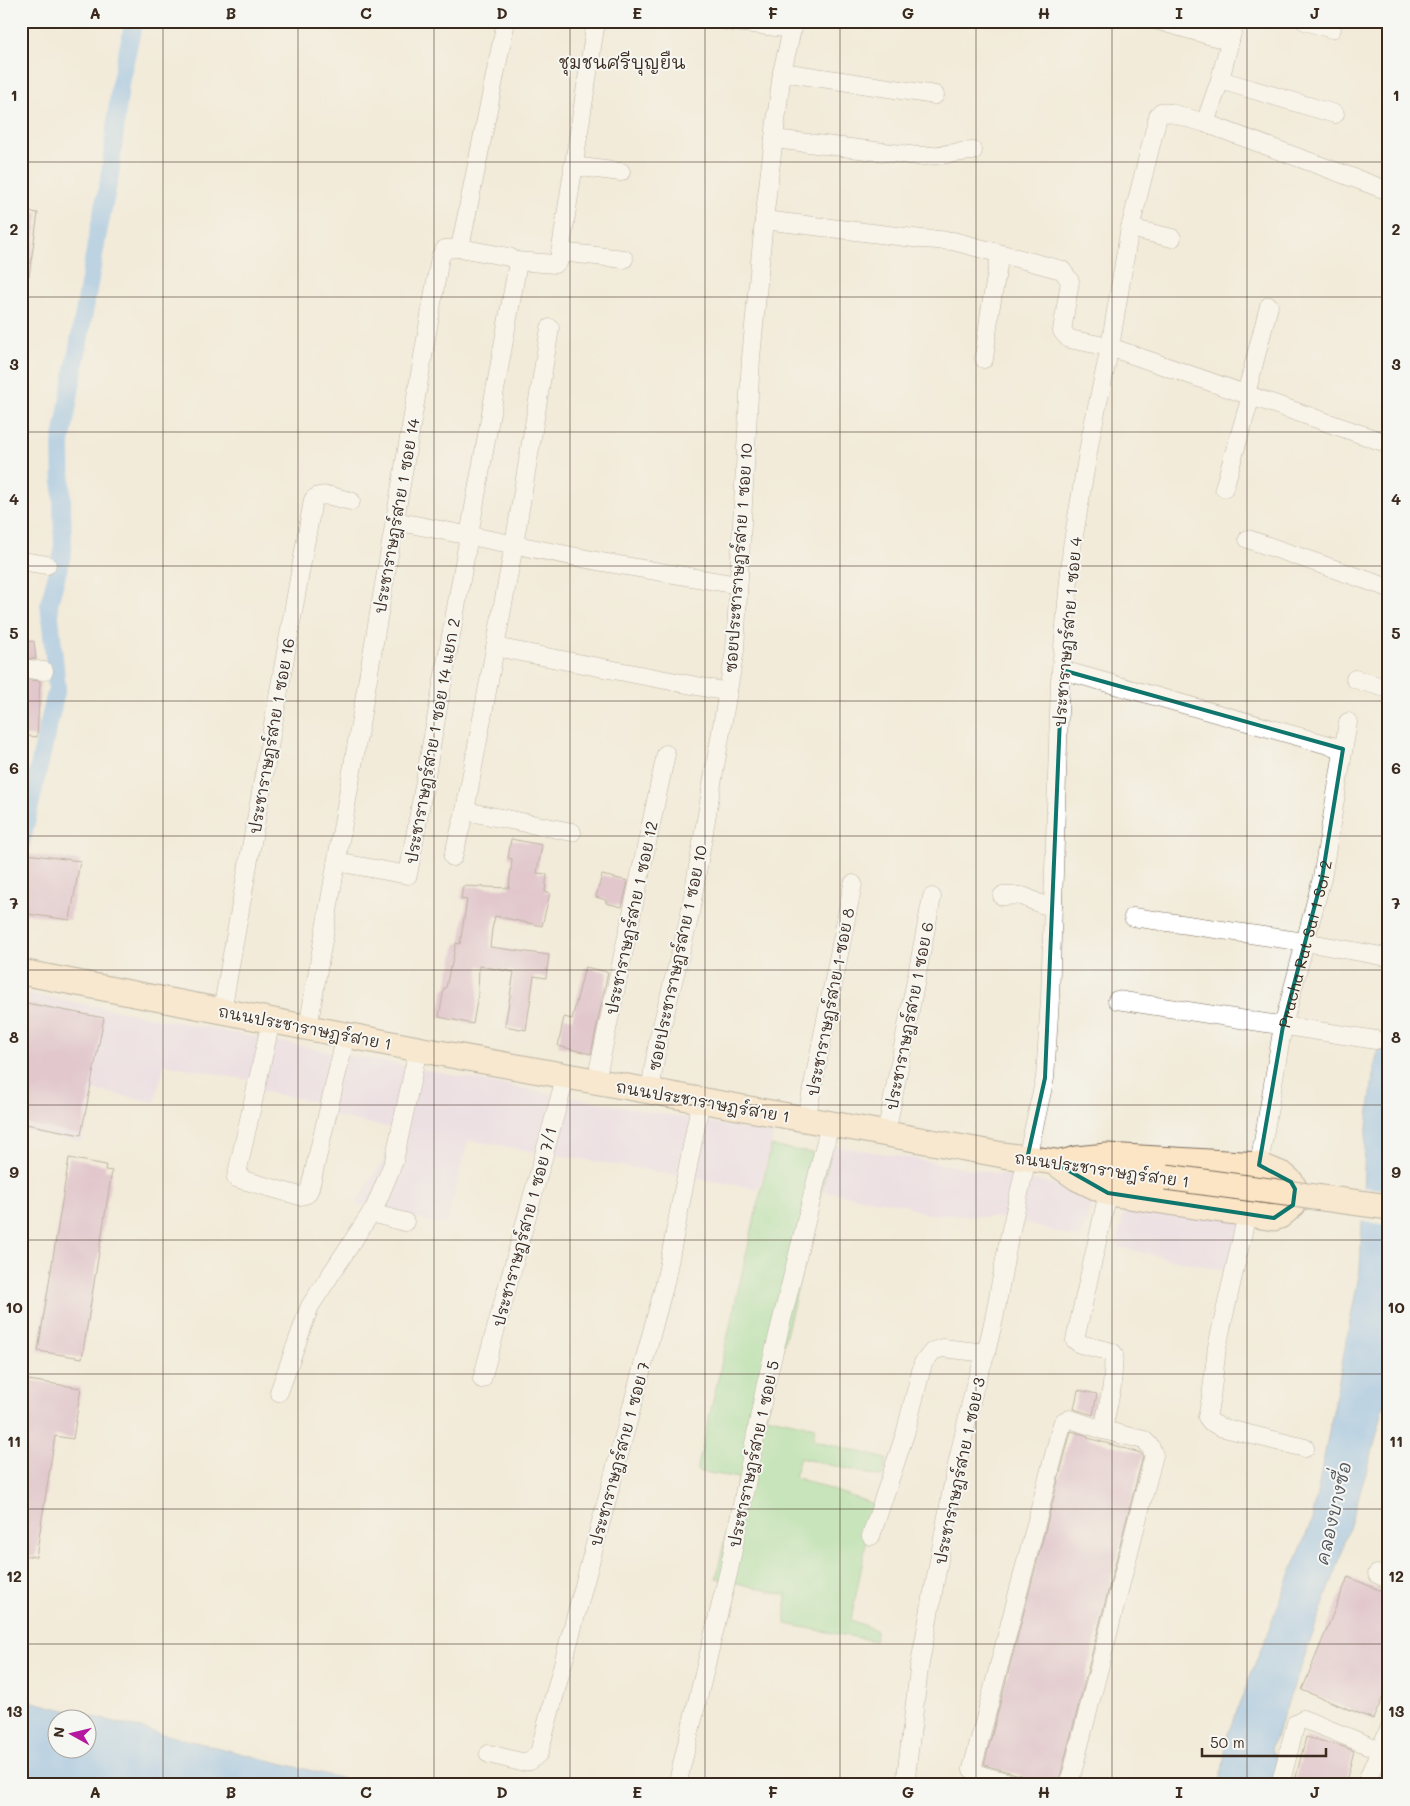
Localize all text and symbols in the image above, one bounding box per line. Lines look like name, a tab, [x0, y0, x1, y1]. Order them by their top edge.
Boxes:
text: A	[89, 2, 101, 23]
text: B	[226, 2, 236, 23]
text: C	[360, 2, 372, 23]
text: D	[496, 2, 508, 23]
text: E	[632, 2, 642, 23]
text: F	[768, 2, 778, 23]
text: G	[902, 2, 914, 23]
text: H	[1038, 2, 1050, 23]
text: I	[1175, 2, 1183, 23]
text: J	[1310, 2, 1320, 23]
district label: ชุมชนศรีบุญยืน	[559, 50, 685, 76]
text: 1	[10, 84, 18, 105]
text: 1	[1392, 84, 1400, 105]
text: 2	[10, 218, 19, 239]
text: 2	[1392, 218, 1401, 239]
text: 3	[9, 353, 19, 374]
text: 3	[1391, 353, 1401, 374]
street label: ประชาราษฎร์สาย 1 ซอย 14	[368, 416, 425, 616]
street label: ซอยประชาราษฎร์สาย 1 ซอย 10	[719, 442, 758, 674]
text: 4	[9, 488, 19, 509]
text: 4	[1391, 488, 1401, 509]
street label: ประชาราษฎร์สาย 1 ซอย 4	[1048, 535, 1087, 728]
street label: ประชาราษฎร์สาย 1 ซอย 14 แยก 2	[400, 616, 465, 866]
text: 5	[9, 622, 19, 643]
text: 5	[1391, 622, 1401, 643]
street label: ประชาราษฎร์สาย 1 ซอย 16	[243, 636, 300, 836]
text: 6	[9, 757, 19, 778]
text: 6	[1391, 757, 1401, 778]
street label: ประชาราษฎร์สาย 1 ซอย 12	[600, 819, 663, 1017]
street label: ซอยประชาราษฎร์สาย 1 ซอย 10	[643, 843, 712, 1073]
street label: Pracha Rat Sai 1 Soi 2	[1273, 858, 1335, 1030]
text: 7	[10, 892, 19, 913]
text: 7	[1392, 892, 1401, 913]
street label: ประชาราษฎร์สาย 1 ซอย 8	[801, 906, 860, 1098]
street label: ประชาราษฎร์สาย 1 ซอย 6	[880, 920, 939, 1112]
street label: ถนนประชาราษฎร์สาย 1	[216, 1000, 394, 1055]
text: 8	[9, 1026, 19, 1047]
text: 8	[1391, 1026, 1401, 1047]
street label: ถนนประชาราษฎร์สาย 1	[614, 1075, 792, 1128]
street label: ประชาราษฎร์สาย 1 ซอย 7/1	[487, 1125, 562, 1330]
street label: ถนนประชาราษฎร์สาย 1	[1013, 1146, 1191, 1193]
text: 9	[9, 1161, 19, 1182]
text: 9	[1391, 1161, 1401, 1182]
text: 10	[5, 1296, 23, 1317]
text: 10	[1387, 1296, 1405, 1317]
street label: ประชาราษฎร์สาย 1 ซอย 5	[723, 1358, 784, 1550]
street label: ประชาราษฎร์สาย 1 ซอย 7	[584, 1359, 655, 1549]
street label: ประชาราษฎร์สาย 1 ซอย 3	[929, 1375, 990, 1567]
text: 11	[7, 1430, 21, 1451]
text: 11	[1389, 1430, 1403, 1451]
water label: คลองบางซื่อ	[1305, 1458, 1357, 1567]
text: 12	[6, 1565, 22, 1586]
text: 12	[1388, 1565, 1404, 1586]
text: 13	[6, 1700, 23, 1721]
text: 13	[1388, 1700, 1405, 1721]
north arrow	[48, 1708, 98, 1758]
text: N	[48, 1726, 69, 1739]
scale bar	[1202, 1726, 1326, 1758]
text: 50 m	[1210, 1732, 1245, 1752]
text: A	[89, 1781, 101, 1802]
text: B	[226, 1781, 236, 1802]
text: C	[360, 1781, 372, 1802]
text: D	[496, 1781, 508, 1802]
text: E	[632, 1781, 642, 1802]
text: F	[768, 1781, 778, 1802]
text: G	[902, 1781, 914, 1802]
text: H	[1038, 1781, 1050, 1802]
text: I	[1175, 1781, 1183, 1802]
text: J	[1310, 1781, 1320, 1802]

